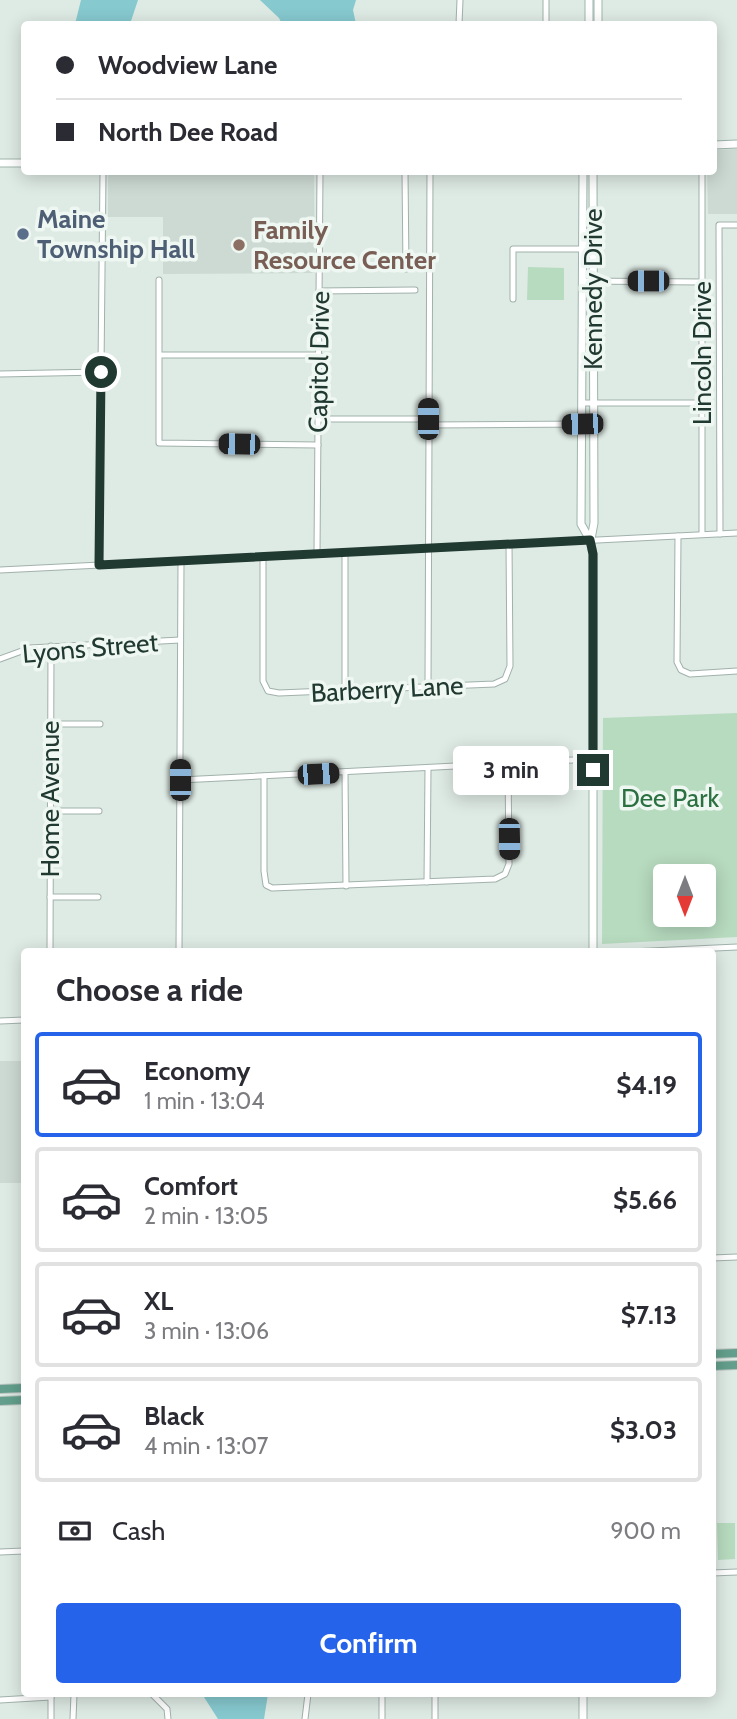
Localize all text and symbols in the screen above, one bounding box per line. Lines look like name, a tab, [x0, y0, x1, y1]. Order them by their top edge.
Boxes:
text: Woodview Lane	[98, 49, 277, 81]
text: North Dee Road	[98, 116, 278, 148]
place label: Maine Township Hall	[37, 203, 195, 265]
street label: Kennedy Drive	[577, 208, 609, 370]
place label: Family Resource Center	[253, 214, 436, 276]
marker: Maine Township Hall	[15, 226, 31, 242]
marker: Family Resource Center	[231, 237, 247, 253]
car	[628, 271, 670, 292]
street label: Lincoln Drive	[686, 281, 718, 425]
street label: Capitol Drive	[302, 291, 336, 433]
route start	[85, 356, 117, 388]
car	[418, 398, 439, 440]
car	[561, 413, 604, 435]
car	[218, 433, 261, 455]
street label: Lyons Street	[21, 626, 159, 670]
street label: Barberry Lane	[310, 669, 464, 709]
street label: Home Avenue	[34, 721, 66, 877]
callout: 3 min	[453, 746, 568, 794]
route end	[577, 754, 609, 786]
text: 3 min	[483, 756, 539, 784]
car	[170, 759, 191, 801]
car	[297, 762, 340, 786]
park label: Dee Park	[621, 782, 719, 814]
car	[499, 818, 520, 860]
north arrow	[653, 864, 716, 928]
map controls	[653, 864, 716, 927]
text: Choose a ride	[56, 970, 243, 1009]
icon: car	[60, 1053, 123, 1116]
text: Economy	[144, 1055, 250, 1087]
text: $4.19	[616, 1069, 677, 1101]
text: 1 min · 13:04	[144, 1087, 264, 1115]
icon: car	[60, 1168, 123, 1231]
text: Comfort	[144, 1170, 238, 1202]
text: $5.66	[613, 1184, 677, 1216]
text: 2 min · 13:05	[144, 1202, 268, 1230]
icon: car	[60, 1283, 123, 1346]
text: XL	[144, 1285, 173, 1317]
text: $7.13	[621, 1299, 677, 1331]
text: 3 min · 13:06	[144, 1317, 269, 1345]
icon: car	[60, 1398, 123, 1461]
text: Black	[144, 1400, 204, 1432]
text: $3.03	[610, 1414, 677, 1446]
text: 4 min · 13:07	[144, 1432, 268, 1460]
icon: cash	[56, 1512, 94, 1550]
text: Cash	[112, 1515, 165, 1547]
text: 900 m	[610, 1517, 681, 1545]
button: Confirm	[56, 1603, 681, 1683]

